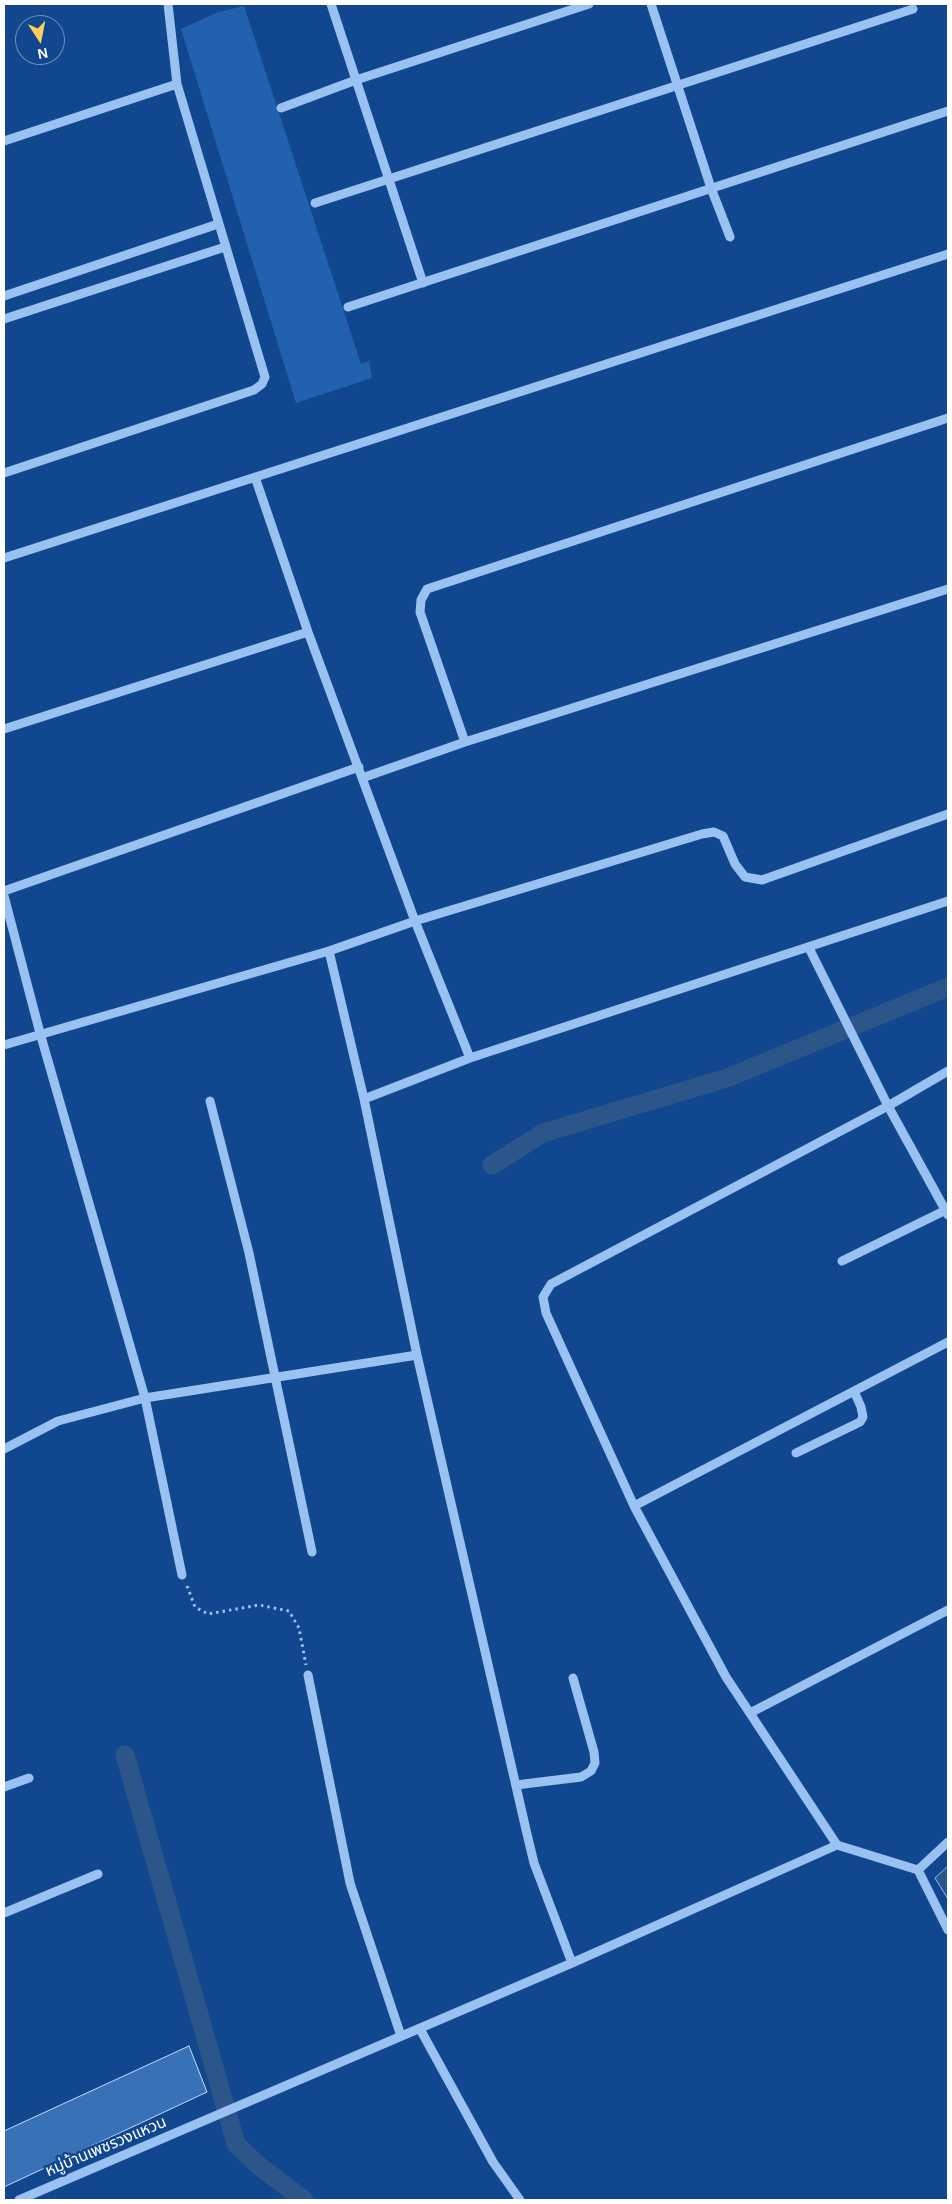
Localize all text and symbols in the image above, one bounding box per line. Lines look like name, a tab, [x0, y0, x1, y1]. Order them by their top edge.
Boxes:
north arrow	[15, 15, 65, 65]
text: N	[36, 45, 49, 63]
street label: หมู่บ้านเพชรวงแหวน	[42, 2113, 170, 2181]

